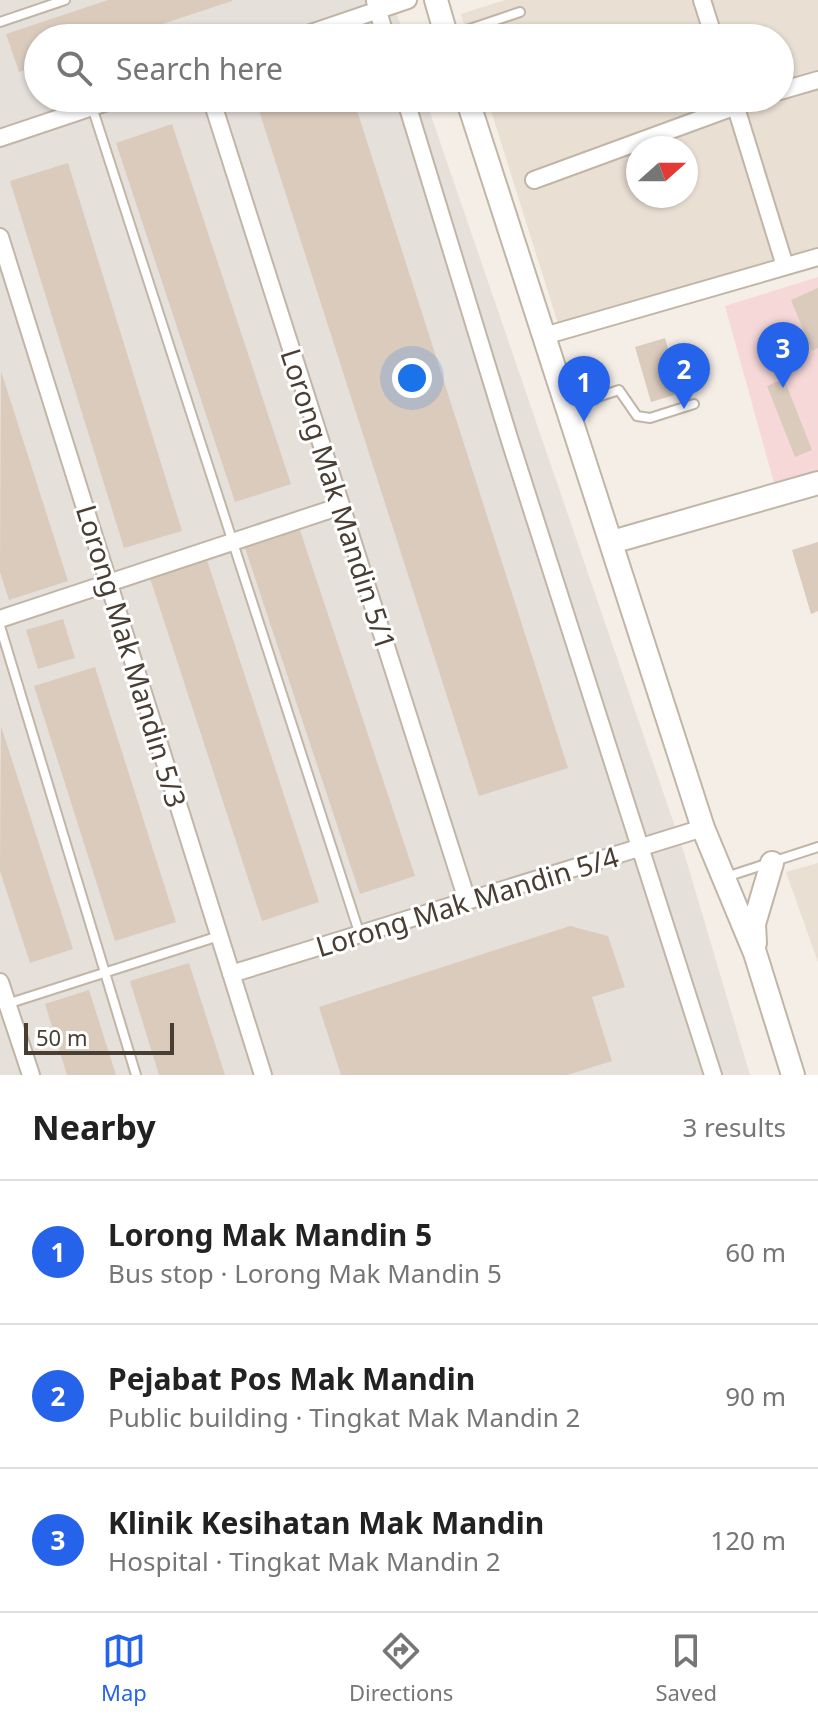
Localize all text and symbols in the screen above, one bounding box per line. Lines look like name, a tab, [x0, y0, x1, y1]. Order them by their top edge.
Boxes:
search box	[24, 24, 794, 112]
icon: search	[52, 46, 96, 90]
text: Search here	[116, 48, 283, 89]
north arrow	[626, 136, 698, 208]
pin: 3	[757, 322, 809, 388]
pin: 2	[658, 343, 710, 409]
street label: Lorong Mak Mandin 5/1	[272, 344, 406, 654]
pin: 1	[558, 356, 610, 422]
your location	[392, 358, 432, 398]
street label: Lorong Mak Mandin 5/3	[68, 500, 196, 812]
street label: Lorong Mak Mandin 5/4	[311, 837, 623, 965]
scale bar	[24, 1019, 174, 1055]
text: 50 m	[36, 1022, 87, 1052]
text: Nearby	[32, 1104, 156, 1150]
text: 3 results	[682, 1109, 786, 1145]
text: Lorong Mak Mandin 5	[108, 1214, 432, 1255]
text: 1	[51, 1234, 65, 1270]
text: 60 m	[725, 1234, 786, 1270]
text: Bus stop · Lorong Mak Mandin 5	[108, 1255, 502, 1291]
text: Pejabat Pos Mak Mandin	[108, 1358, 475, 1399]
text: 2	[51, 1378, 65, 1414]
text: 90 m	[725, 1378, 786, 1414]
text: Public building · Tingkat Mak Mandin 2	[108, 1399, 580, 1435]
text: Klinik Kesihatan Mak Mandin	[108, 1502, 544, 1543]
text: 3	[51, 1522, 65, 1558]
text: 120 m	[710, 1522, 786, 1558]
text: Hospital · Tingkat Mak Mandin 2	[108, 1543, 501, 1579]
tab: Map	[101, 1629, 147, 1707]
tab: Directions	[349, 1629, 453, 1707]
tab: Saved	[655, 1629, 717, 1707]

